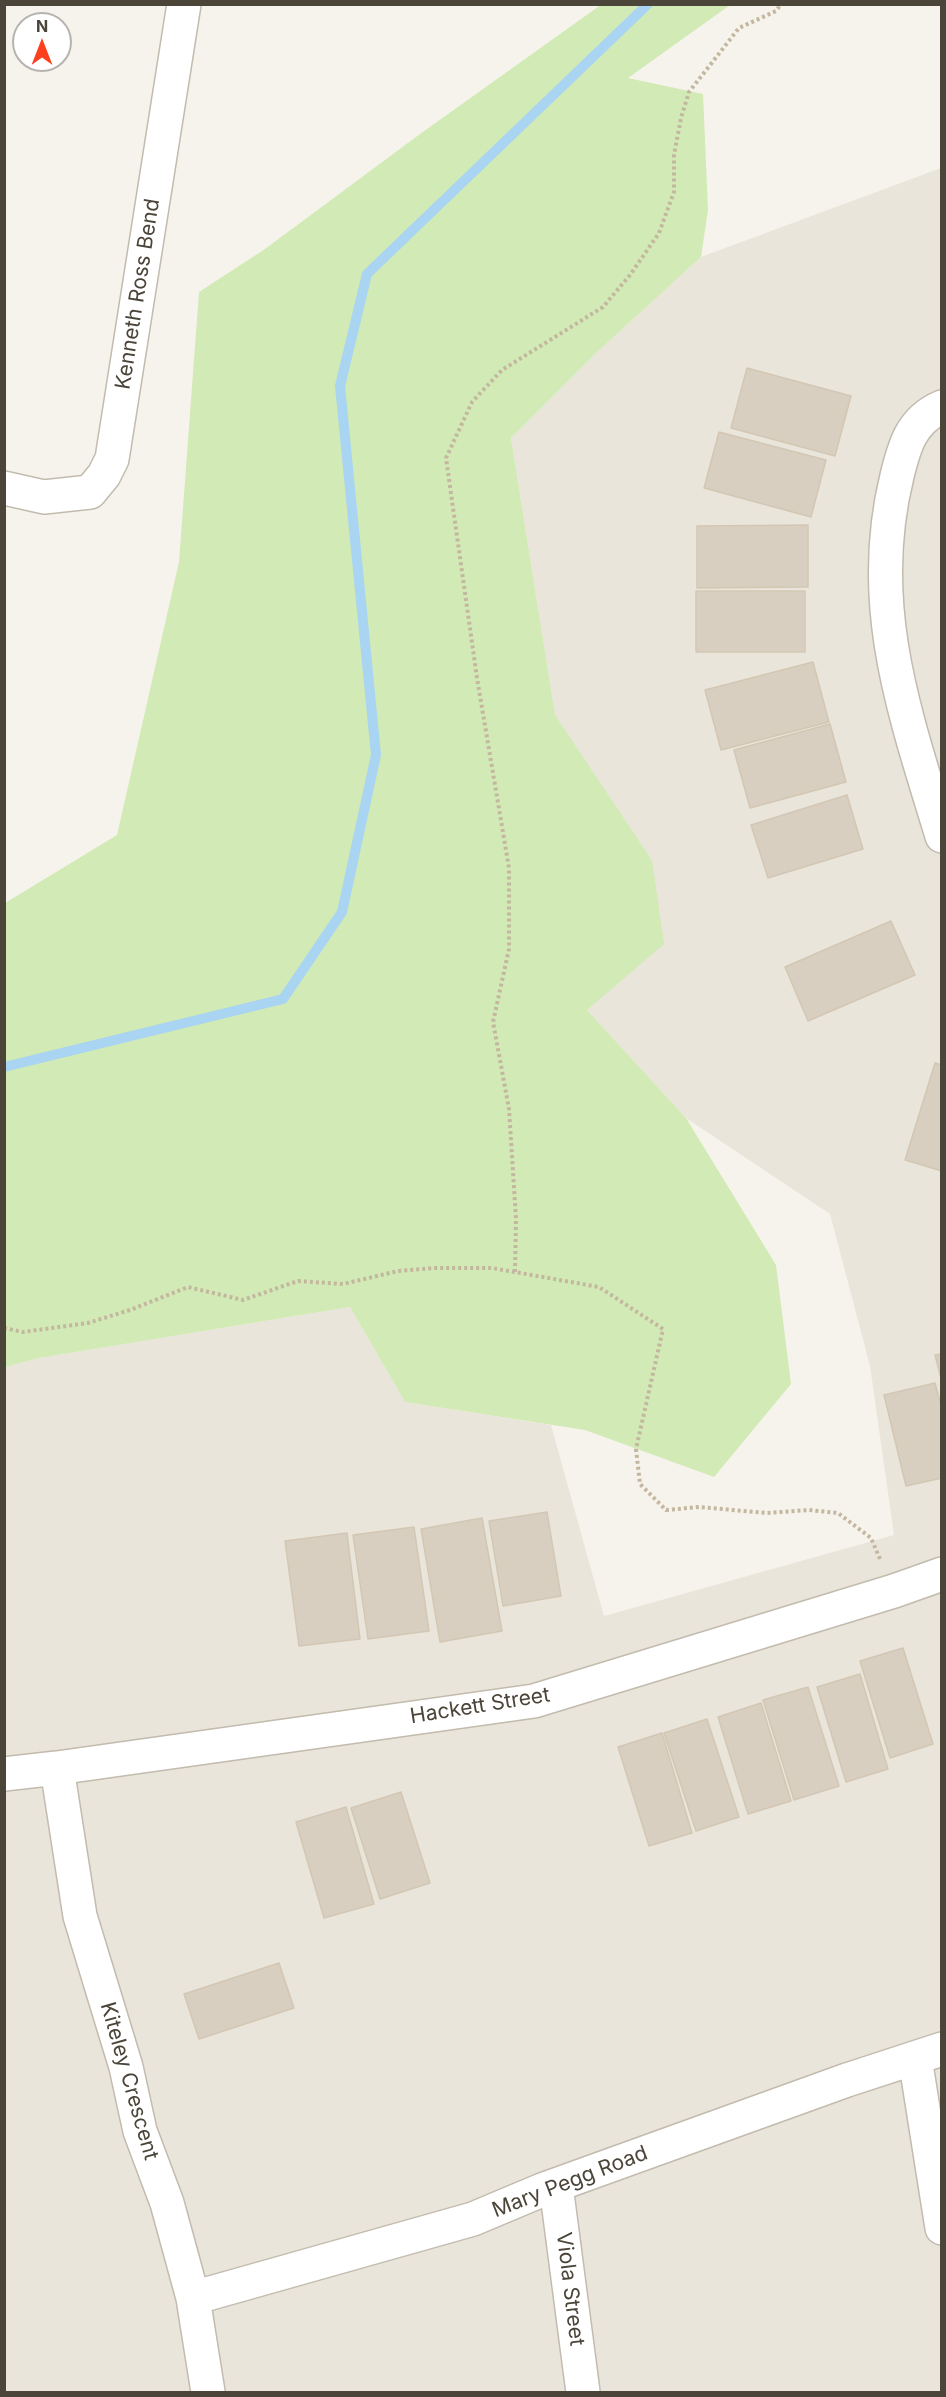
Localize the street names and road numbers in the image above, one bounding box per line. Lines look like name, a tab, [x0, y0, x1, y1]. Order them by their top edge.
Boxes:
street label: Kenneth Ross Bend	[110, 197, 166, 391]
street label: Hackett Street	[408, 1683, 552, 1729]
street label: Kiteley Crescent	[94, 1999, 164, 2163]
street label: Mary Pegg Road	[489, 2141, 651, 2223]
street label: Viola Street	[551, 2231, 589, 2347]

